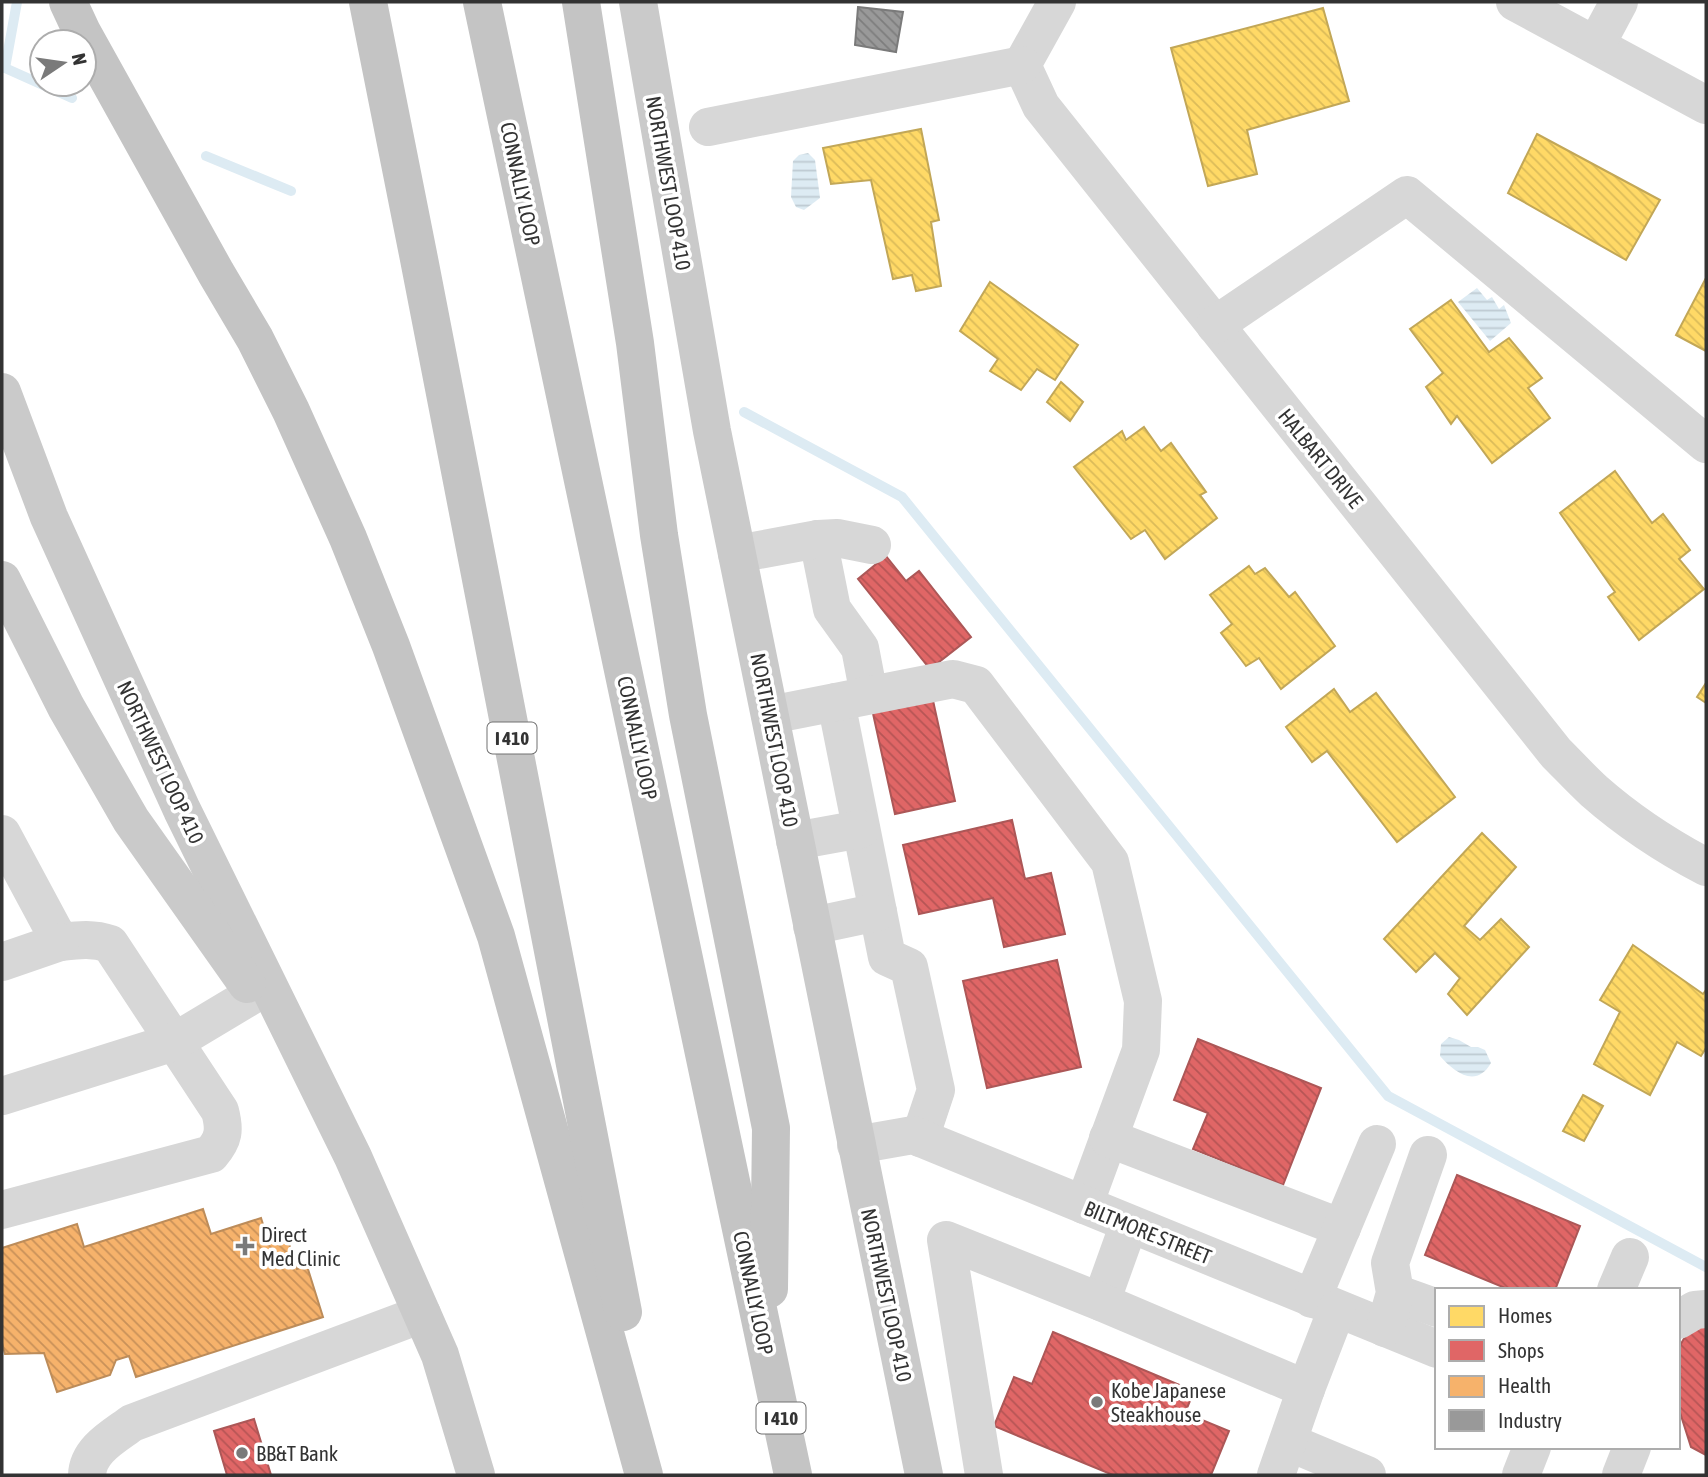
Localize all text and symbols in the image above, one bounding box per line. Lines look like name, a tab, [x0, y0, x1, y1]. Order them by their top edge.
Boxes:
north arrow	[28, 28, 98, 98]
text: N	[68, 51, 92, 67]
street label: NORTHWEST LOOP 410	[642, 94, 696, 272]
street label: CONNALLY LOOP	[496, 120, 546, 248]
street label: HALBART DRIVE	[1274, 404, 1368, 512]
street label: NORTHWEST LOOP 410	[746, 651, 804, 829]
street label: CONNALLY LOOP	[613, 674, 663, 802]
street label: NORTHWEST LOOP 410	[113, 677, 209, 847]
road number: I 410	[488, 722, 536, 754]
street label: BILTMORE STREET	[1081, 1196, 1215, 1268]
street label: NORTHWEST LOOP 410	[857, 1206, 917, 1384]
place label: Direct Med Clinic	[261, 1222, 340, 1270]
street label: CONNALLY LOOP	[729, 1229, 779, 1357]
marker: Direct Med Clinic	[235, 1236, 255, 1256]
legend	[1435, 1288, 1680, 1449]
text: Homes	[1498, 1303, 1552, 1327]
text: Shops	[1498, 1338, 1544, 1362]
text: Health	[1498, 1373, 1551, 1397]
place label: Kobe Japanese Steakhouse	[1111, 1378, 1226, 1426]
marker: Kobe Japanese Steakhouse	[1089, 1394, 1105, 1410]
road number: I 410	[756, 1402, 806, 1434]
text: Industry	[1498, 1408, 1562, 1432]
place label: BB&T Bank	[256, 1441, 338, 1465]
marker: BB&T Bank	[234, 1445, 250, 1461]

